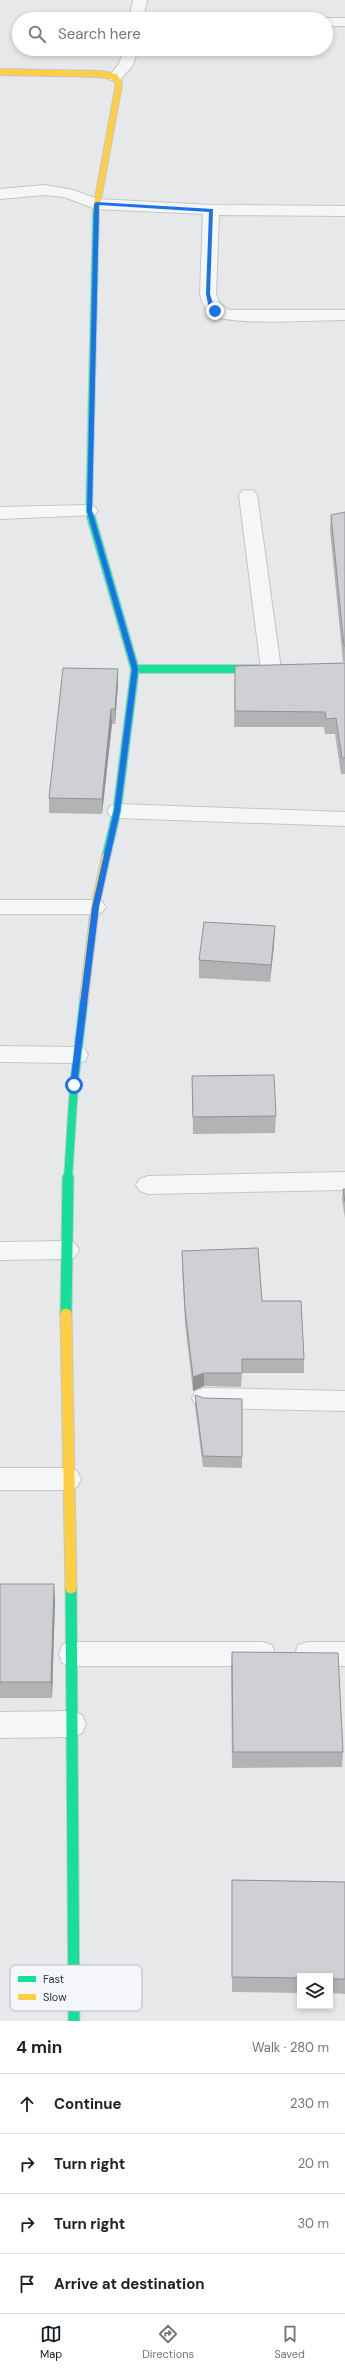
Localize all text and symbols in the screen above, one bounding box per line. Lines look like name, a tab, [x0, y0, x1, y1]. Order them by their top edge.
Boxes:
search box	[12, 12, 333, 56]
icon: search	[26, 23, 48, 45]
text: Search here	[58, 24, 141, 44]
route end	[206, 302, 224, 320]
route start	[65, 1076, 83, 1094]
legend	[10, 1965, 142, 2011]
text: Fast	[43, 1972, 64, 1986]
map controls	[297, 1973, 333, 2009]
button: layers	[297, 1973, 333, 2009]
text: Slow	[43, 1990, 67, 2004]
text: 4 min	[16, 2036, 62, 2058]
text: Walk · 280 m	[252, 2039, 329, 2056]
icon: ahead	[16, 2093, 38, 2115]
text: Continue	[54, 2094, 122, 2114]
text: 230 m	[290, 2095, 329, 2112]
icon: right	[16, 2153, 38, 2175]
text: Turn right	[54, 2154, 125, 2174]
text: 20 m	[298, 2155, 329, 2172]
icon: right	[16, 2213, 38, 2235]
text: Turn right	[54, 2214, 125, 2234]
text: 30 m	[297, 2215, 329, 2232]
icon: arrive	[16, 2273, 38, 2295]
text: Arrive at destination	[54, 2274, 205, 2294]
tab: Map	[40, 2323, 62, 2361]
tab: Directions	[142, 2323, 194, 2361]
tab: Saved	[274, 2323, 305, 2361]

